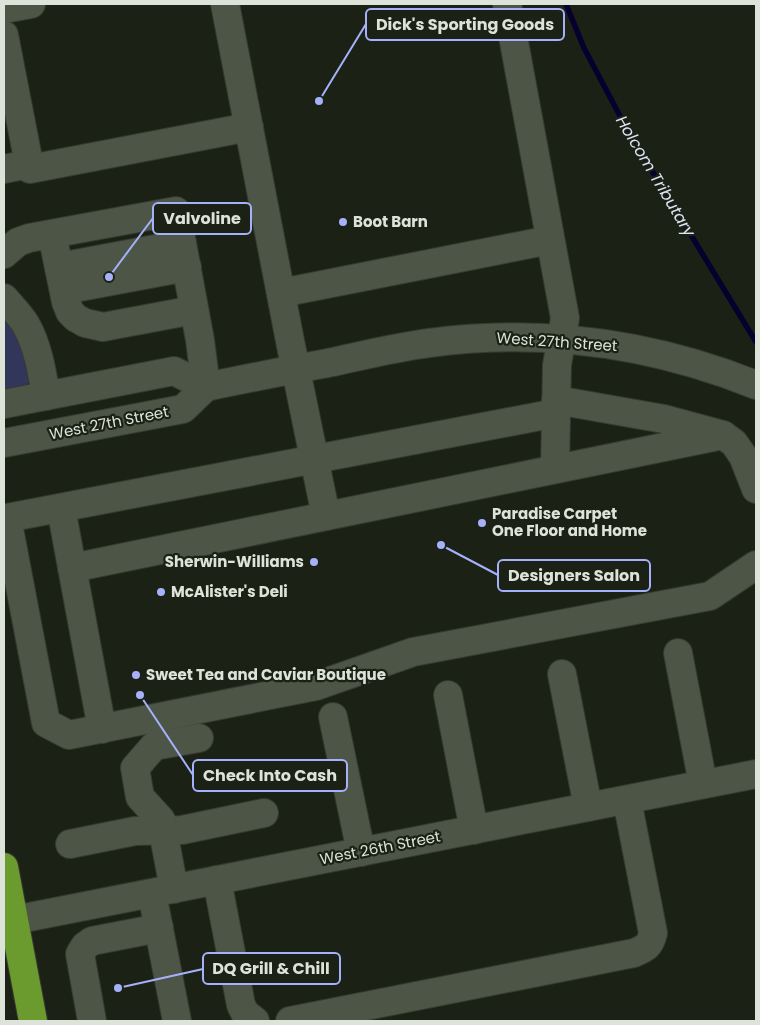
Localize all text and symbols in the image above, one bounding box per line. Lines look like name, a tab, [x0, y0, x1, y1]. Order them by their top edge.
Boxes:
callout: Dick's Sporting Goods	[366, 9, 564, 40]
text: Dick's Sporting Goods	[376, 13, 554, 36]
water label: Holcom Tributary	[610, 111, 701, 242]
callout: Valvoline	[153, 203, 251, 234]
text: Valvoline	[163, 207, 241, 230]
place label: Boot Barn	[353, 211, 428, 232]
marker: Boot Barn	[337, 216, 349, 228]
street label: West 27th Street	[496, 327, 618, 356]
street label: West 27th Street	[47, 401, 170, 444]
place label: Paradise Carpet One Floor and Home	[492, 503, 647, 541]
marker: Paradise Carpet One Floor and Home	[476, 517, 488, 529]
place label: Sherwin-Williams	[165, 551, 304, 572]
marker: Sherwin-Williams	[308, 556, 320, 568]
callout: Designers Salon	[498, 560, 650, 591]
text: Designers Salon	[508, 564, 640, 587]
place label: McAlister's Deli	[171, 581, 288, 602]
marker: McAlister's Deli	[155, 586, 167, 598]
place label: Sweet Tea and Caviar Boutique	[146, 664, 386, 685]
marker: Sweet Tea and Caviar Boutique	[130, 669, 142, 681]
callout: Check Into Cash	[193, 760, 347, 791]
text: Check Into Cash	[203, 764, 337, 787]
street label: West 26th Street	[318, 826, 442, 869]
callout: DQ Grill & Chill	[203, 953, 340, 984]
text: DQ Grill & Chill	[212, 957, 330, 980]

